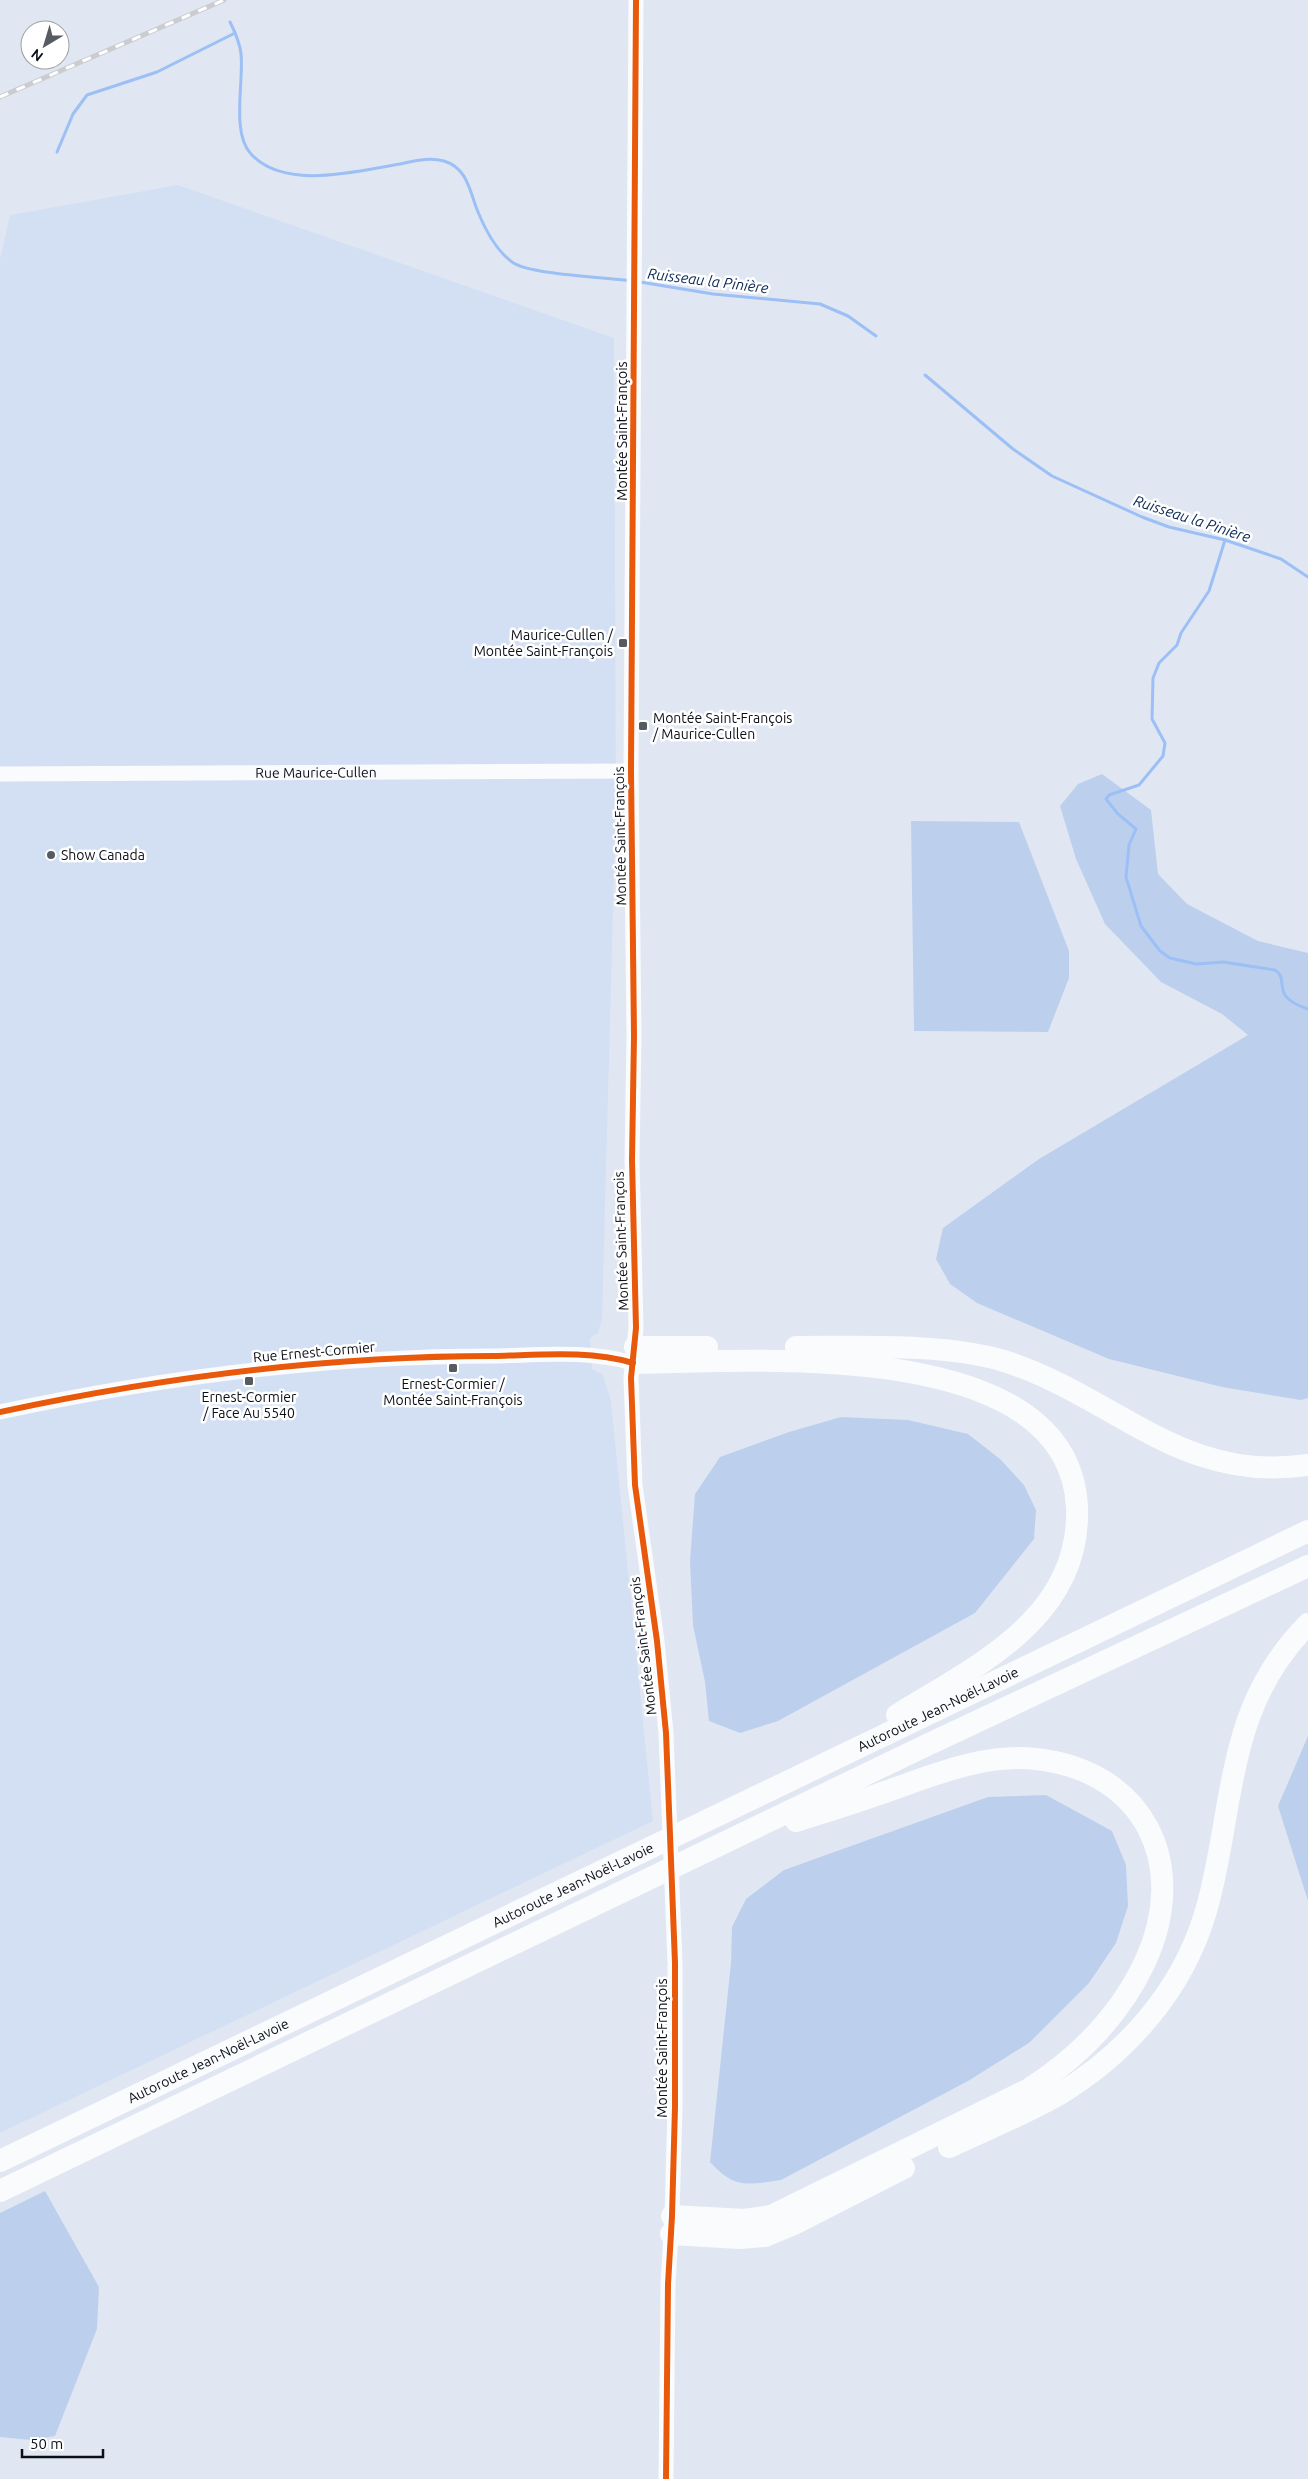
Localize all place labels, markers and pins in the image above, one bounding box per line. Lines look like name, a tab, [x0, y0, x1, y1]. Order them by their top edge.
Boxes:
place label: Maurice-Cullen / Montée Saint-François	[474, 627, 614, 659]
marker: Maurice-Cullen / Montée Saint-François	[617, 637, 629, 649]
place label: Montée Saint-François / Maurice-Cullen	[652, 710, 792, 742]
marker: Montée Saint-François / Maurice-Cullen	[637, 720, 649, 732]
place label: Show Canada	[61, 847, 145, 863]
marker: Show Canada	[45, 849, 57, 861]
marker: Ernest-Cormier / Montée Saint-François	[447, 1362, 459, 1374]
marker: Ernest-Cormier / Face Au 5540	[243, 1375, 255, 1387]
place label: Ernest-Cormier / Montée Saint-François	[383, 1376, 523, 1408]
place label: Ernest-Cormier / Face Au 5540	[202, 1389, 297, 1421]

